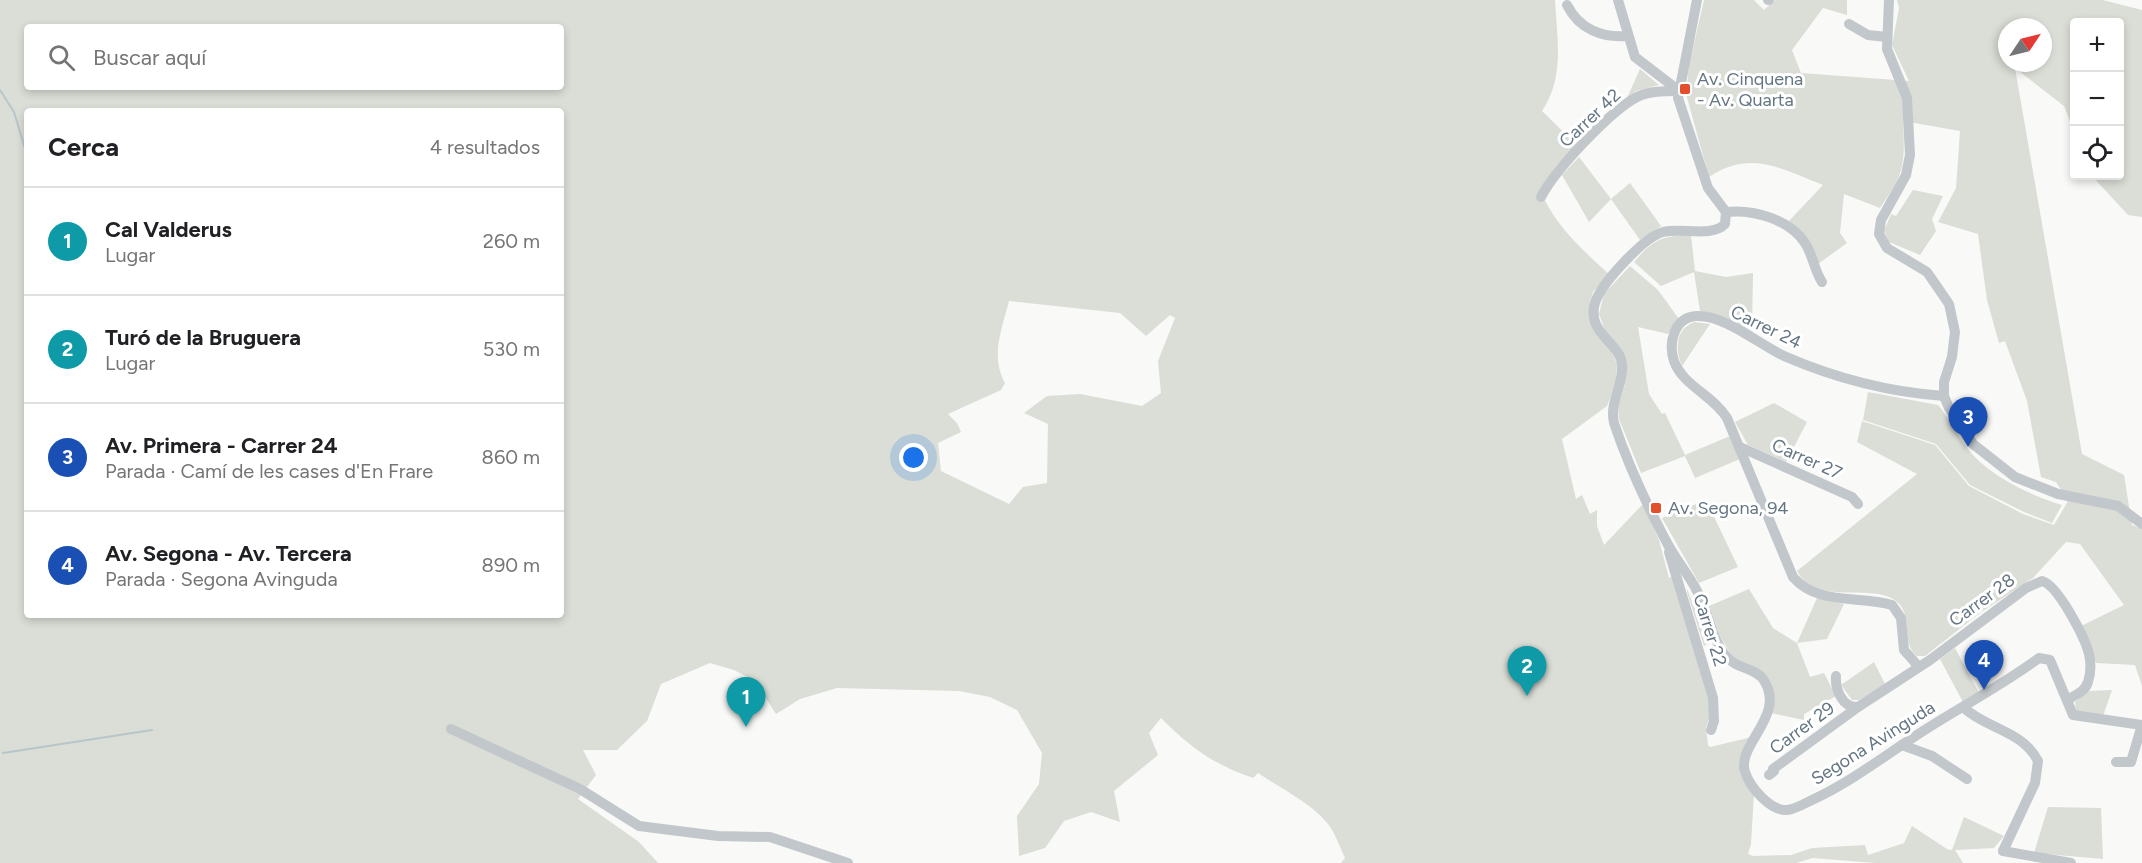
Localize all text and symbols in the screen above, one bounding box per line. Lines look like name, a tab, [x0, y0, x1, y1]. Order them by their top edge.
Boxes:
north arrow	[1998, 18, 2052, 72]
map controls	[2070, 18, 2124, 180]
button: +	[2070, 18, 2124, 72]
search box	[24, 24, 564, 90]
icon: search	[45, 41, 78, 74]
text: Buscar aquí	[93, 44, 206, 71]
place label: Av. Cinquena - Av. Quarta	[1697, 68, 1803, 111]
button: −	[2070, 72, 2124, 126]
marker: Av. Cinquena - Av. Quarta	[1678, 82, 1692, 96]
street label: Carrer 42	[1555, 84, 1625, 152]
button: locate	[2070, 126, 2124, 180]
text: Cerca	[48, 131, 119, 163]
text: 4 resultados	[430, 135, 540, 159]
text: Cal Valderus	[105, 216, 232, 243]
text: 1	[63, 229, 72, 253]
text: 260 m	[483, 229, 540, 253]
text: Lugar	[105, 243, 155, 267]
street label: Carrer 24	[1727, 300, 1805, 354]
text: Turó de la Bruguera	[105, 324, 301, 351]
text: 2	[62, 337, 73, 361]
text: 530 m	[483, 337, 540, 361]
text: Lugar	[105, 351, 155, 375]
pin: 3	[1948, 398, 1988, 447]
text: Av. Primera - Carrer 24	[105, 432, 338, 459]
street label: Carrer 27	[1769, 434, 1846, 484]
your location	[899, 443, 928, 472]
text: 3	[62, 445, 73, 469]
text: 860 m	[482, 445, 540, 469]
text: Parada · Camí de les cases d'En Frare	[105, 459, 433, 483]
place label: Av. Segona, 94	[1668, 497, 1789, 519]
marker: Av. Segona, 94	[1649, 501, 1663, 515]
text: Av. Segona - Av. Tercera	[105, 540, 352, 567]
text: 4	[61, 553, 74, 577]
text: 890 m	[482, 553, 540, 577]
text: Parada · Segona Avinguda	[105, 567, 338, 591]
street label: Carrer 28	[1945, 569, 2019, 631]
street label: Carrer 22	[1689, 591, 1731, 669]
pin: 4	[1964, 640, 2004, 690]
pin: 2	[1508, 646, 1546, 696]
pin: 1	[726, 678, 766, 727]
street label: Segona Avinguda	[1807, 696, 1939, 790]
street label: Carrer 29	[1765, 697, 1839, 759]

